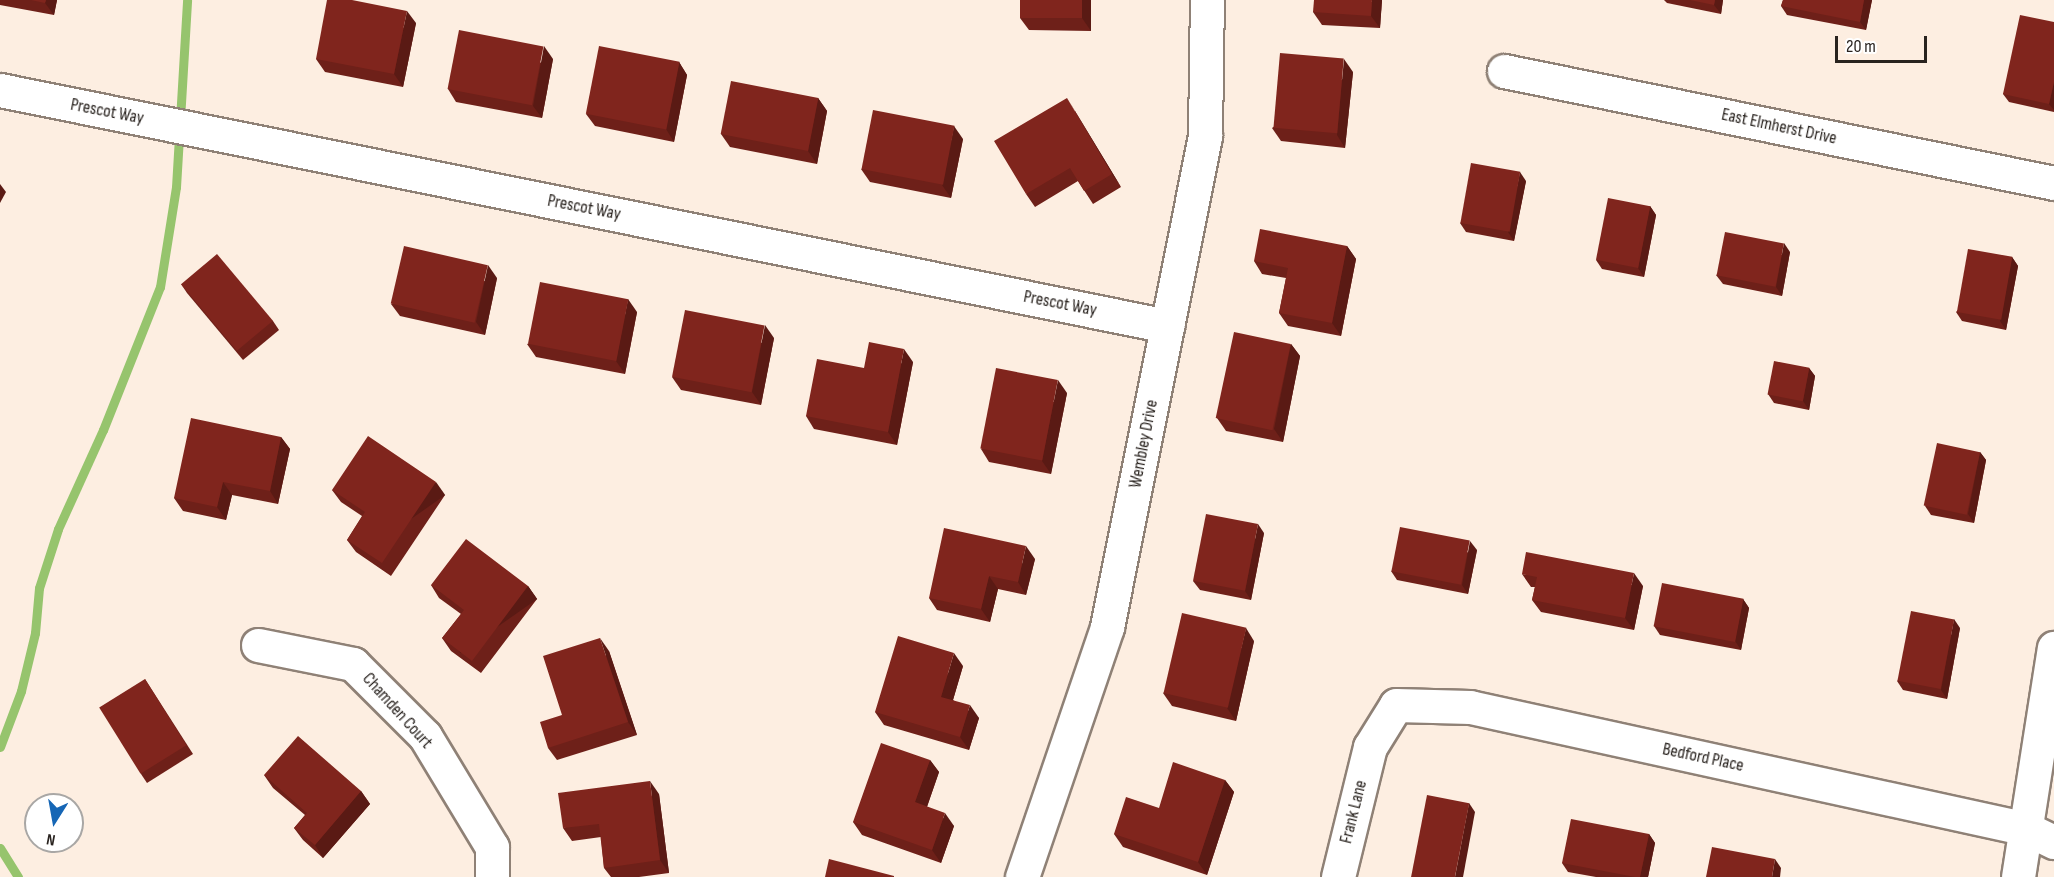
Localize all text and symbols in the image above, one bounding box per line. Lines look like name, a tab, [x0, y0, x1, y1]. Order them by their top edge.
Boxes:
scale bar	[1838, 24, 1930, 62]
text: 20 m	[1846, 36, 1876, 57]
street label: Prescot Way	[69, 94, 145, 130]
street label: East Elmherst Drive	[1719, 104, 1839, 150]
street label: Prescot Way	[546, 190, 622, 226]
street label: Prescot Way	[1022, 286, 1098, 322]
street label: Wembley Drive	[1125, 398, 1163, 490]
street label: Chamden Court	[357, 669, 437, 753]
street label: Bedford Place	[1660, 739, 1746, 777]
street label: Frank Lane	[1336, 778, 1372, 846]
north arrow	[24, 793, 84, 853]
text: N	[45, 829, 57, 849]

